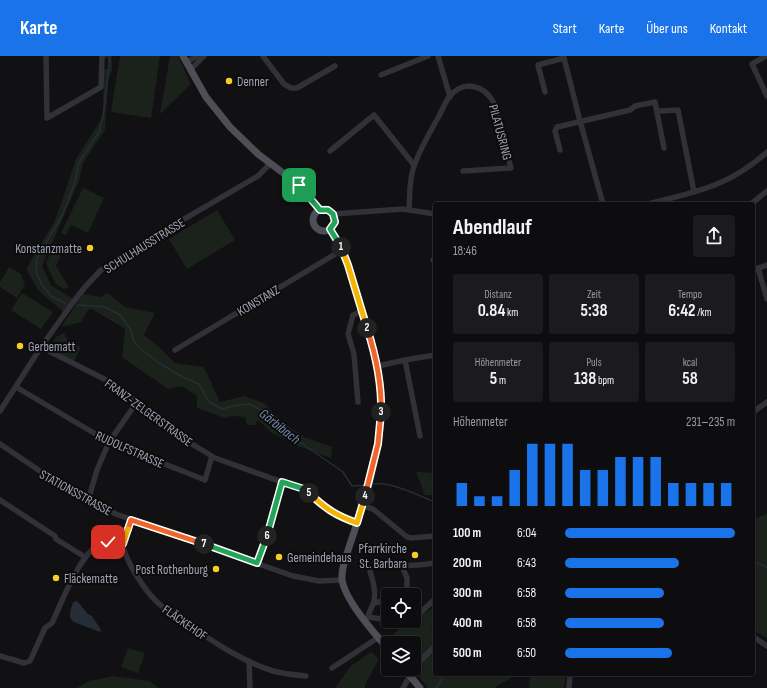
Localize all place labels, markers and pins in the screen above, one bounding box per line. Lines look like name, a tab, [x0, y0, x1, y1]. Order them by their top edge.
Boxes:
place label: Denner	[237, 74, 269, 90]
marker: Denner	[224, 76, 234, 86]
pin	[282, 168, 316, 202]
pin: 1	[331, 237, 351, 257]
place label: Konstanzmatte	[15, 241, 82, 257]
marker: Konstanzmatte	[85, 243, 95, 253]
pin: 2	[357, 318, 377, 338]
place label: Gerbematt	[28, 339, 75, 355]
marker: Gerbematt	[15, 341, 25, 351]
pin: 3	[371, 402, 391, 422]
pin: 5	[299, 483, 319, 503]
pin: 4	[355, 486, 375, 506]
pin	[91, 525, 125, 559]
pin: 6	[257, 526, 277, 546]
pin: 7	[194, 534, 214, 554]
place label: Pfarrkirche St. Barbara	[358, 541, 407, 572]
place label: Gemeindehaus	[287, 550, 352, 566]
marker: Pfarrkirche St. Barbara	[410, 550, 420, 560]
marker: Gemeindehaus	[274, 552, 284, 562]
place label: Post Rothenburg	[135, 562, 208, 578]
marker: Post Rothenburg	[211, 564, 221, 574]
place label: Fläckematte	[64, 571, 118, 587]
marker: Fläckematte	[51, 573, 61, 583]

